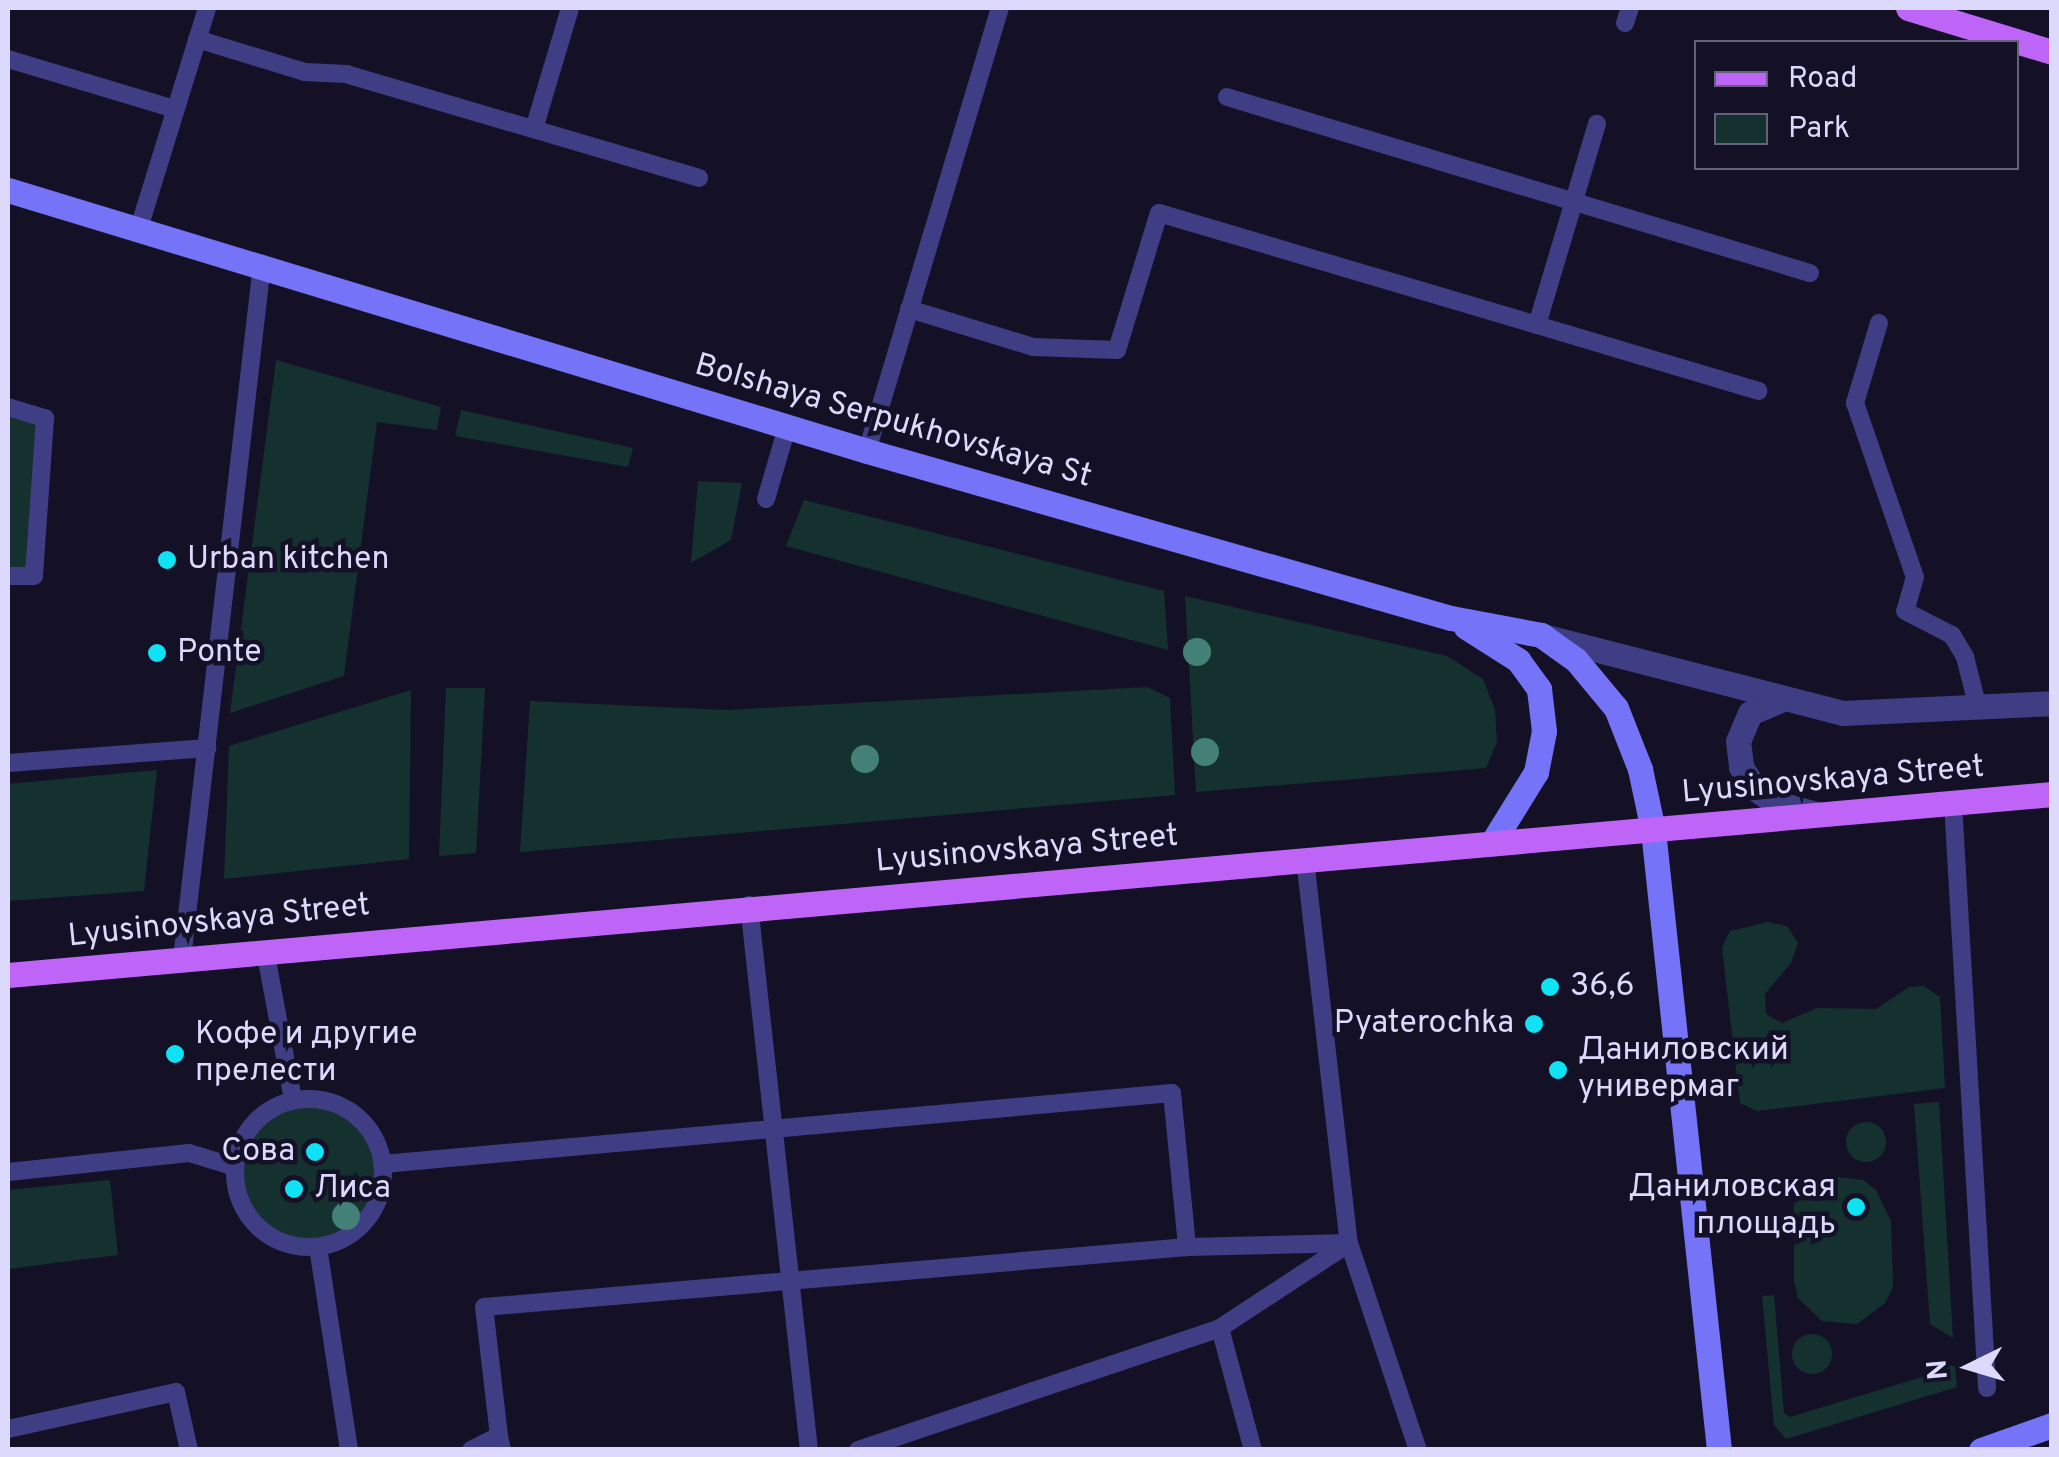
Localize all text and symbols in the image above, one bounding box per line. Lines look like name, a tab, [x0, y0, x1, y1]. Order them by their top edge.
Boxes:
legend	[1694, 40, 2019, 170]
text: Road	[1788, 61, 1857, 98]
text: Park	[1788, 111, 1850, 148]
street label: Bolshaya Serpukhovskaya St	[690, 347, 1096, 497]
place label: Urban kitchen	[187, 541, 389, 579]
marker: Urban kitchen	[156, 549, 178, 571]
place label: Ponte	[177, 634, 261, 672]
marker: Ponte	[146, 642, 168, 664]
street label: Lyusinovskaya Street	[1680, 749, 1986, 813]
street label: Lyusinovskaya Street	[874, 818, 1180, 882]
street label: Lyusinovskaya Street	[66, 887, 372, 957]
place label: 36,6	[1570, 968, 1635, 1006]
marker: 36,6	[1539, 976, 1561, 998]
place label: Pyaterochka	[1334, 1005, 1514, 1043]
marker: Pyaterochka	[1523, 1013, 1545, 1035]
place label: Кофе и другие прелести	[195, 1017, 417, 1092]
place label: Даниловский универмаг	[1578, 1033, 1789, 1108]
marker: Кофе и другие прелести	[164, 1043, 186, 1065]
marker: Даниловский универмаг	[1547, 1059, 1569, 1081]
place label: Сова	[221, 1133, 295, 1171]
marker: Сова	[304, 1141, 326, 1163]
place label: Лиса	[314, 1170, 391, 1208]
place label: Даниловская площадь	[1628, 1170, 1836, 1245]
marker: Лиса	[283, 1178, 305, 1200]
marker: Даниловская площадь	[1845, 1196, 1867, 1218]
north arrow	[1919, 1317, 2019, 1417]
text: N	[1920, 1358, 1958, 1381]

